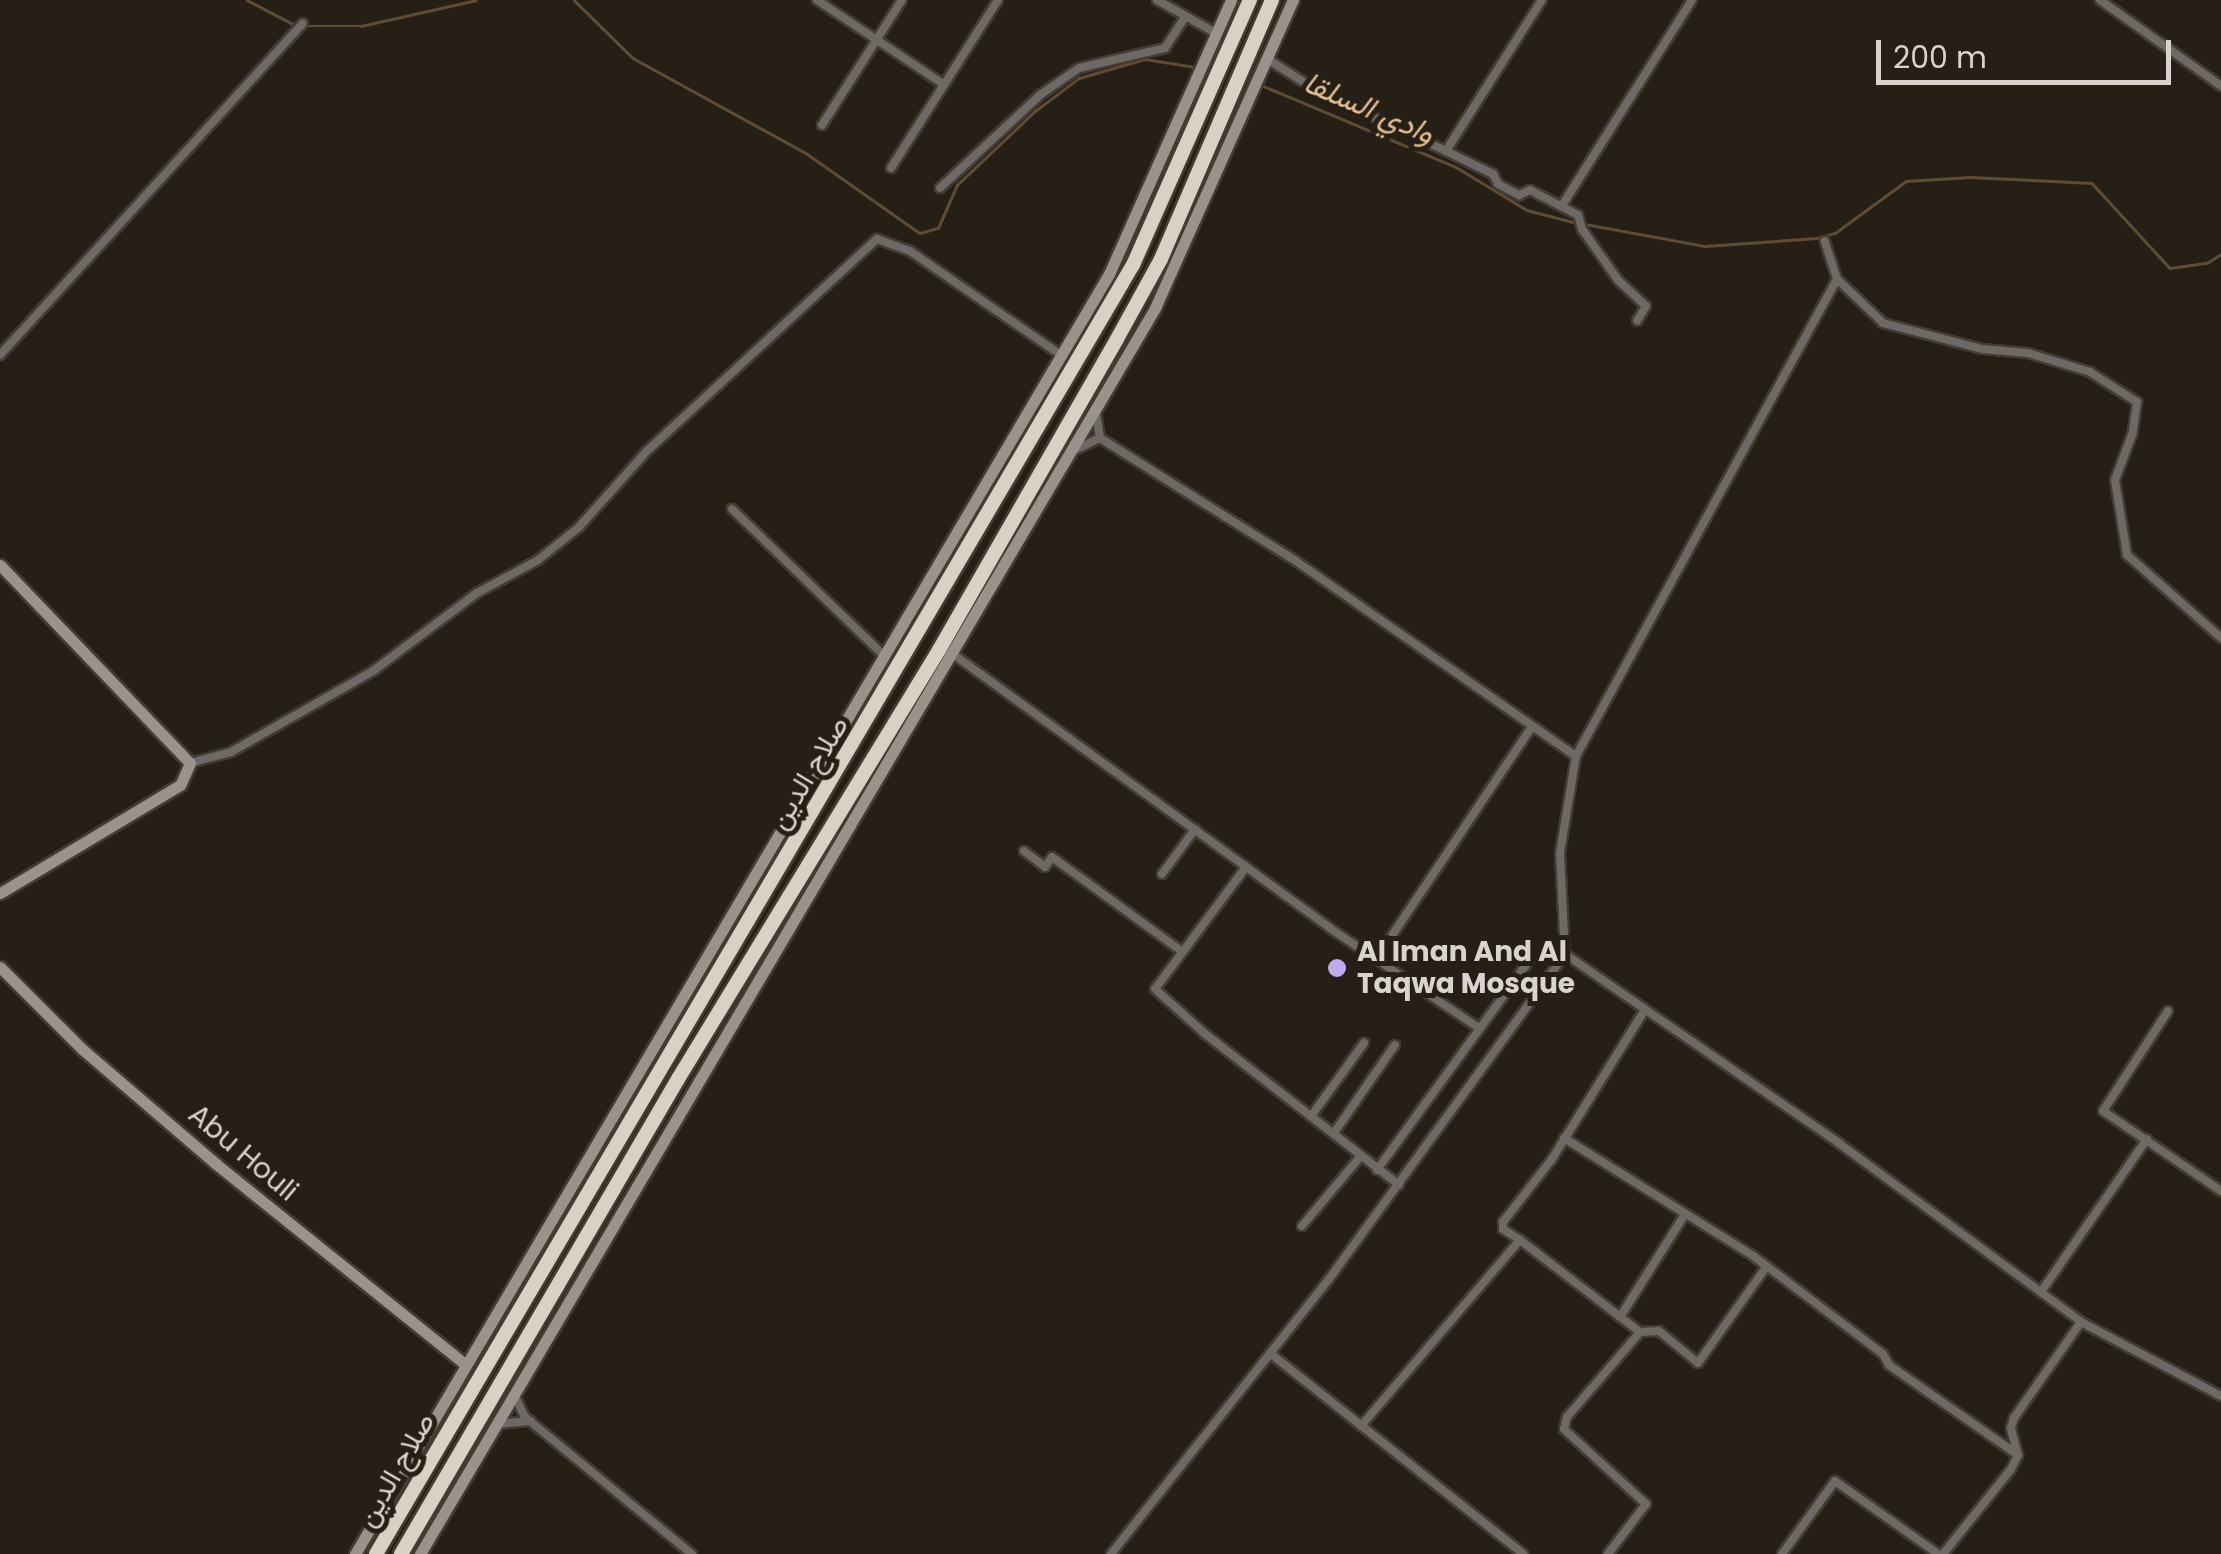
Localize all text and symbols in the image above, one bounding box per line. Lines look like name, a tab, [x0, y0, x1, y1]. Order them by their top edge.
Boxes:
scale bar	[1881, 20, 2176, 82]
text: 200 m	[1893, 36, 1987, 79]
water label: وادي السلقا	[1298, 64, 1440, 152]
street label: صلاح الدين	[762, 710, 856, 836]
place label: Al Iman And Al Taqwa Mosque	[1357, 935, 1575, 1001]
marker: Al Iman And Al Taqwa Mosque	[1326, 957, 1348, 979]
street label: Abu Houli	[182, 1098, 304, 1208]
street label: صلاح الدين	[350, 1407, 442, 1533]

